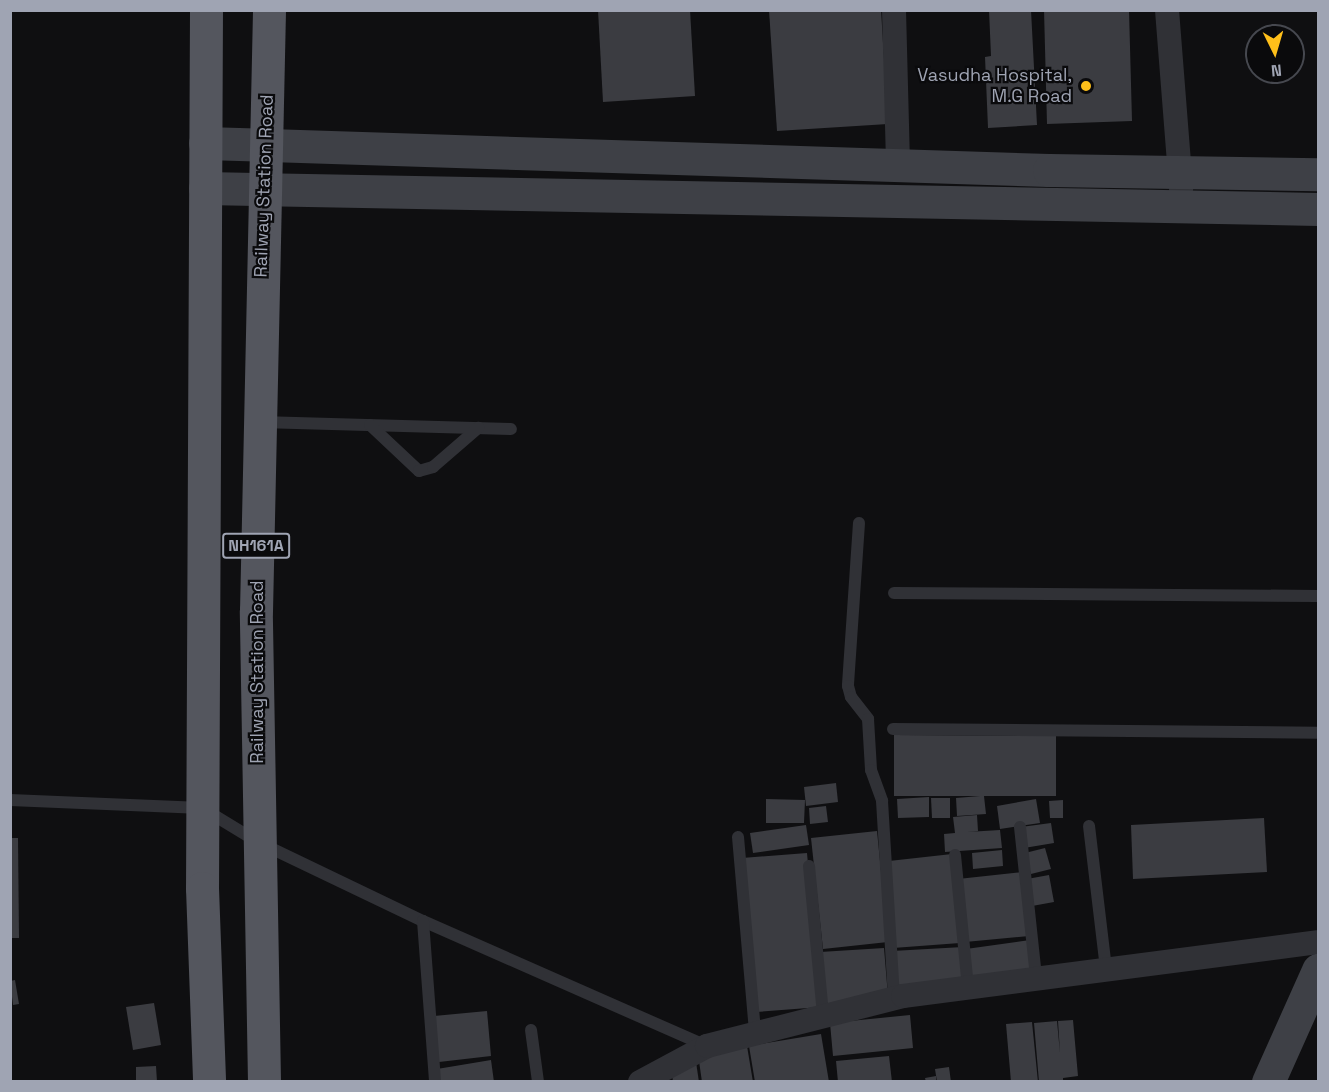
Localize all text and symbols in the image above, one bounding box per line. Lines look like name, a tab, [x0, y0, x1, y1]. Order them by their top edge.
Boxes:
north arrow	[1245, 24, 1305, 84]
text: N	[1270, 60, 1283, 81]
place label: Vasudha Hospital, M.G Road	[917, 65, 1072, 107]
marker: Vasudha Hospital, M.G Road	[1077, 77, 1095, 95]
street label: Railway Station Road	[250, 94, 278, 278]
road number: NH161A	[222, 533, 290, 559]
street label: Railway Station Road	[246, 580, 268, 764]

